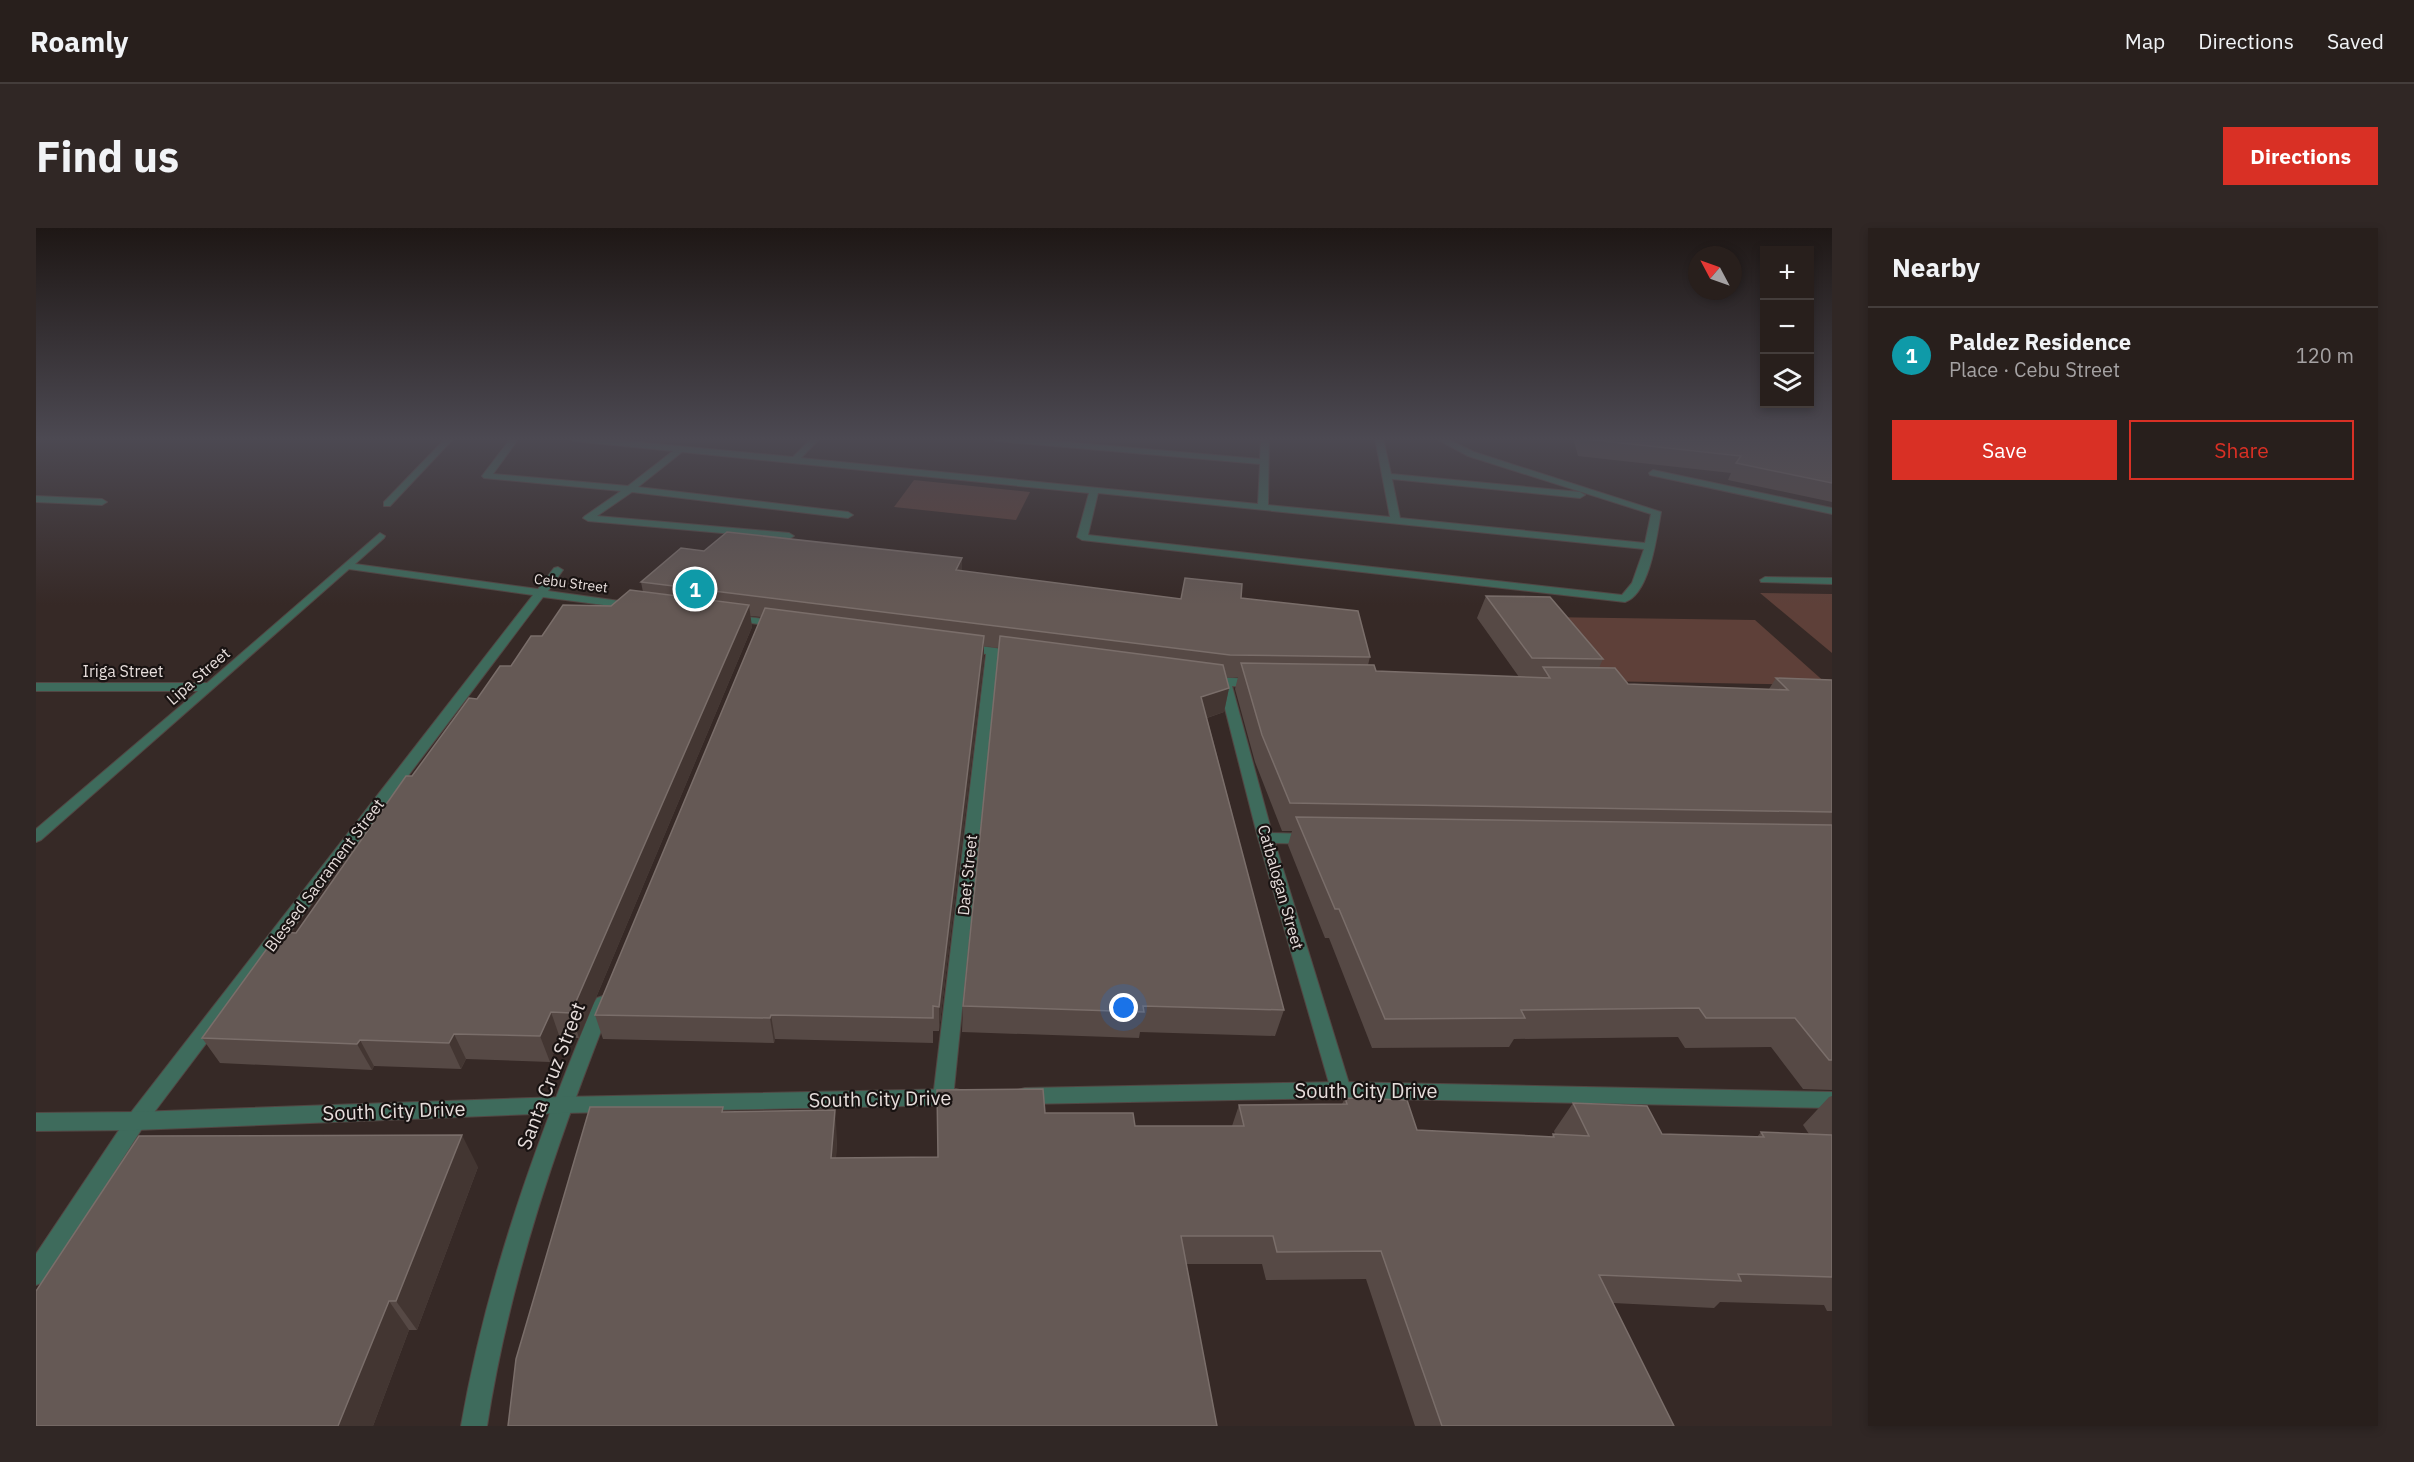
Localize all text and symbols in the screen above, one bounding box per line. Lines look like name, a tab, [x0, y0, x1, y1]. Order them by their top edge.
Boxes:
text: Roamly	[30, 23, 128, 60]
text: Map	[2125, 27, 2165, 55]
text: Directions	[2198, 27, 2294, 55]
text: Saved	[2327, 27, 2384, 55]
button: Directions	[2223, 127, 2378, 185]
text: Find us	[36, 129, 179, 184]
north arrow	[1688, 246, 1742, 300]
map controls	[1760, 246, 1814, 408]
button: +	[1760, 246, 1814, 300]
text: Nearby	[1892, 250, 1980, 284]
button: −	[1760, 300, 1814, 354]
text: Paldez Residence	[1949, 327, 2131, 356]
text: 1	[1906, 342, 1918, 369]
text: 120 m	[2296, 342, 2354, 369]
button: layers	[1760, 354, 1814, 408]
text: Place · Cebu Street	[1949, 356, 2120, 383]
button: Save	[1892, 420, 2117, 480]
button: Share	[2129, 420, 2354, 480]
pin: 1	[676, 566, 714, 612]
street label: Cebu Street	[533, 570, 609, 596]
street label: Lipa Street	[162, 643, 234, 709]
street label: Iriga Street	[83, 661, 163, 681]
street label: Blessed Sacrament Street	[260, 795, 388, 955]
street label: Catbalogan Street	[1254, 822, 1308, 952]
street label: Daet Street	[953, 833, 981, 917]
your location	[1109, 993, 1138, 1022]
street label: Santa Cruz Street	[510, 998, 591, 1154]
street label: South City Drive	[1295, 1077, 1437, 1104]
street label: South City Drive	[808, 1084, 952, 1113]
street label: South City Drive	[322, 1095, 466, 1126]

